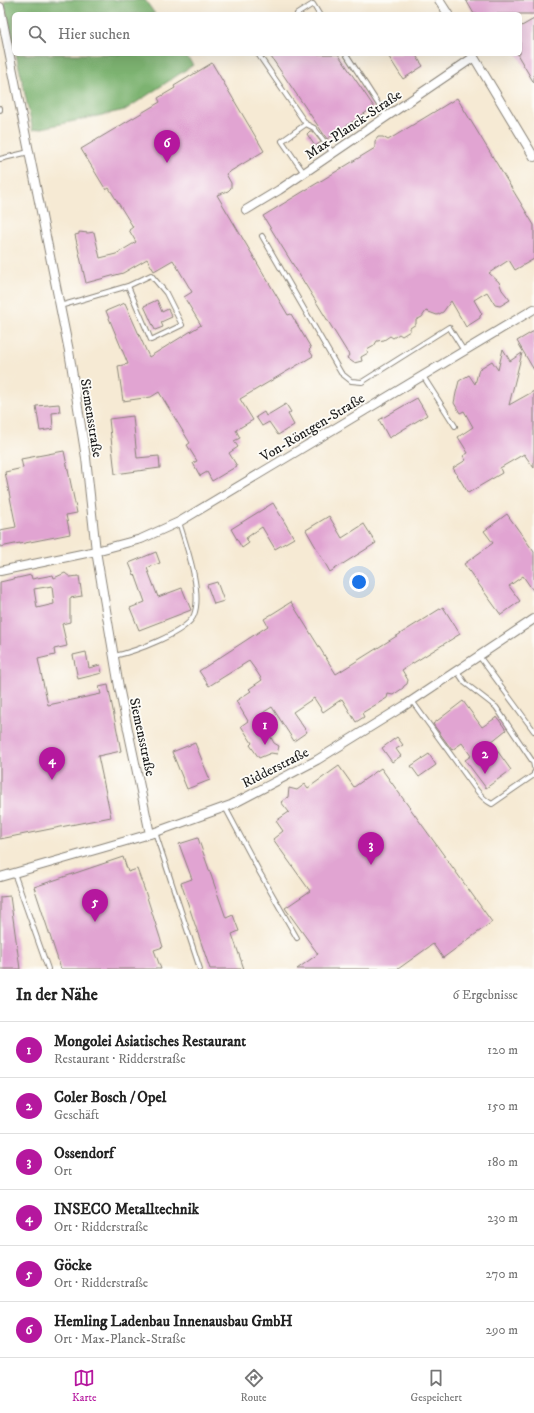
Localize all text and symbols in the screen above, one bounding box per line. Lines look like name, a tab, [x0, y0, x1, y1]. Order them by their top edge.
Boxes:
search box	[12, 12, 522, 56]
icon: search	[26, 23, 48, 45]
text: Hier suchen	[58, 25, 130, 44]
street label: Max-Planck-Straße	[302, 86, 405, 164]
pin: 6	[154, 130, 180, 163]
street label: Siemensstraße	[76, 377, 106, 459]
street label: Von-Röntgen-Straße	[256, 390, 368, 467]
your location	[349, 572, 369, 592]
street label: Siemensstraße	[125, 696, 159, 778]
pin: 1	[252, 712, 278, 745]
pin: 2	[472, 741, 498, 774]
street label: Ridderstraße	[239, 743, 312, 792]
pin: 4	[39, 747, 65, 780]
pin: 3	[358, 832, 384, 865]
pin: 5	[82, 889, 108, 922]
text: In der Nähe	[16, 984, 98, 1006]
text: 6 Ergebnisse	[452, 987, 518, 1003]
text: Mongolei Asiatisches Restaurant	[54, 1032, 246, 1051]
text: 1	[27, 1042, 31, 1058]
text: 120 m	[487, 1042, 518, 1058]
text: Restaurant · Ridderstraße	[54, 1051, 186, 1067]
text: Coler Bosch / Opel	[54, 1088, 166, 1107]
text: 2	[26, 1098, 32, 1114]
text: 150 m	[487, 1098, 518, 1114]
text: Geschäft	[54, 1107, 99, 1123]
text: Ossendorf	[54, 1144, 114, 1163]
text: 3	[27, 1154, 31, 1170]
text: 180 m	[487, 1154, 518, 1170]
text: Ort	[54, 1163, 72, 1179]
text: INSECO Metalltechnik	[54, 1200, 199, 1219]
text: 4	[25, 1210, 33, 1226]
text: 230 m	[487, 1210, 518, 1226]
text: Ort · Ridderstraße	[54, 1219, 148, 1235]
text: Göcke	[54, 1256, 92, 1275]
text: 5	[26, 1266, 32, 1282]
text: 270 m	[486, 1266, 518, 1282]
text: Ort · Ridderstraße	[54, 1275, 148, 1291]
text: Hemling Ladenbau Innenausbau GmbH	[54, 1312, 293, 1331]
text: 6	[26, 1322, 32, 1338]
text: 290 m	[486, 1322, 518, 1338]
text: Ort · Max-Planck-Straße	[54, 1331, 186, 1347]
tab: Karte	[72, 1367, 97, 1405]
tab: Route	[241, 1367, 267, 1405]
tab: Gespeichert	[411, 1367, 462, 1405]

